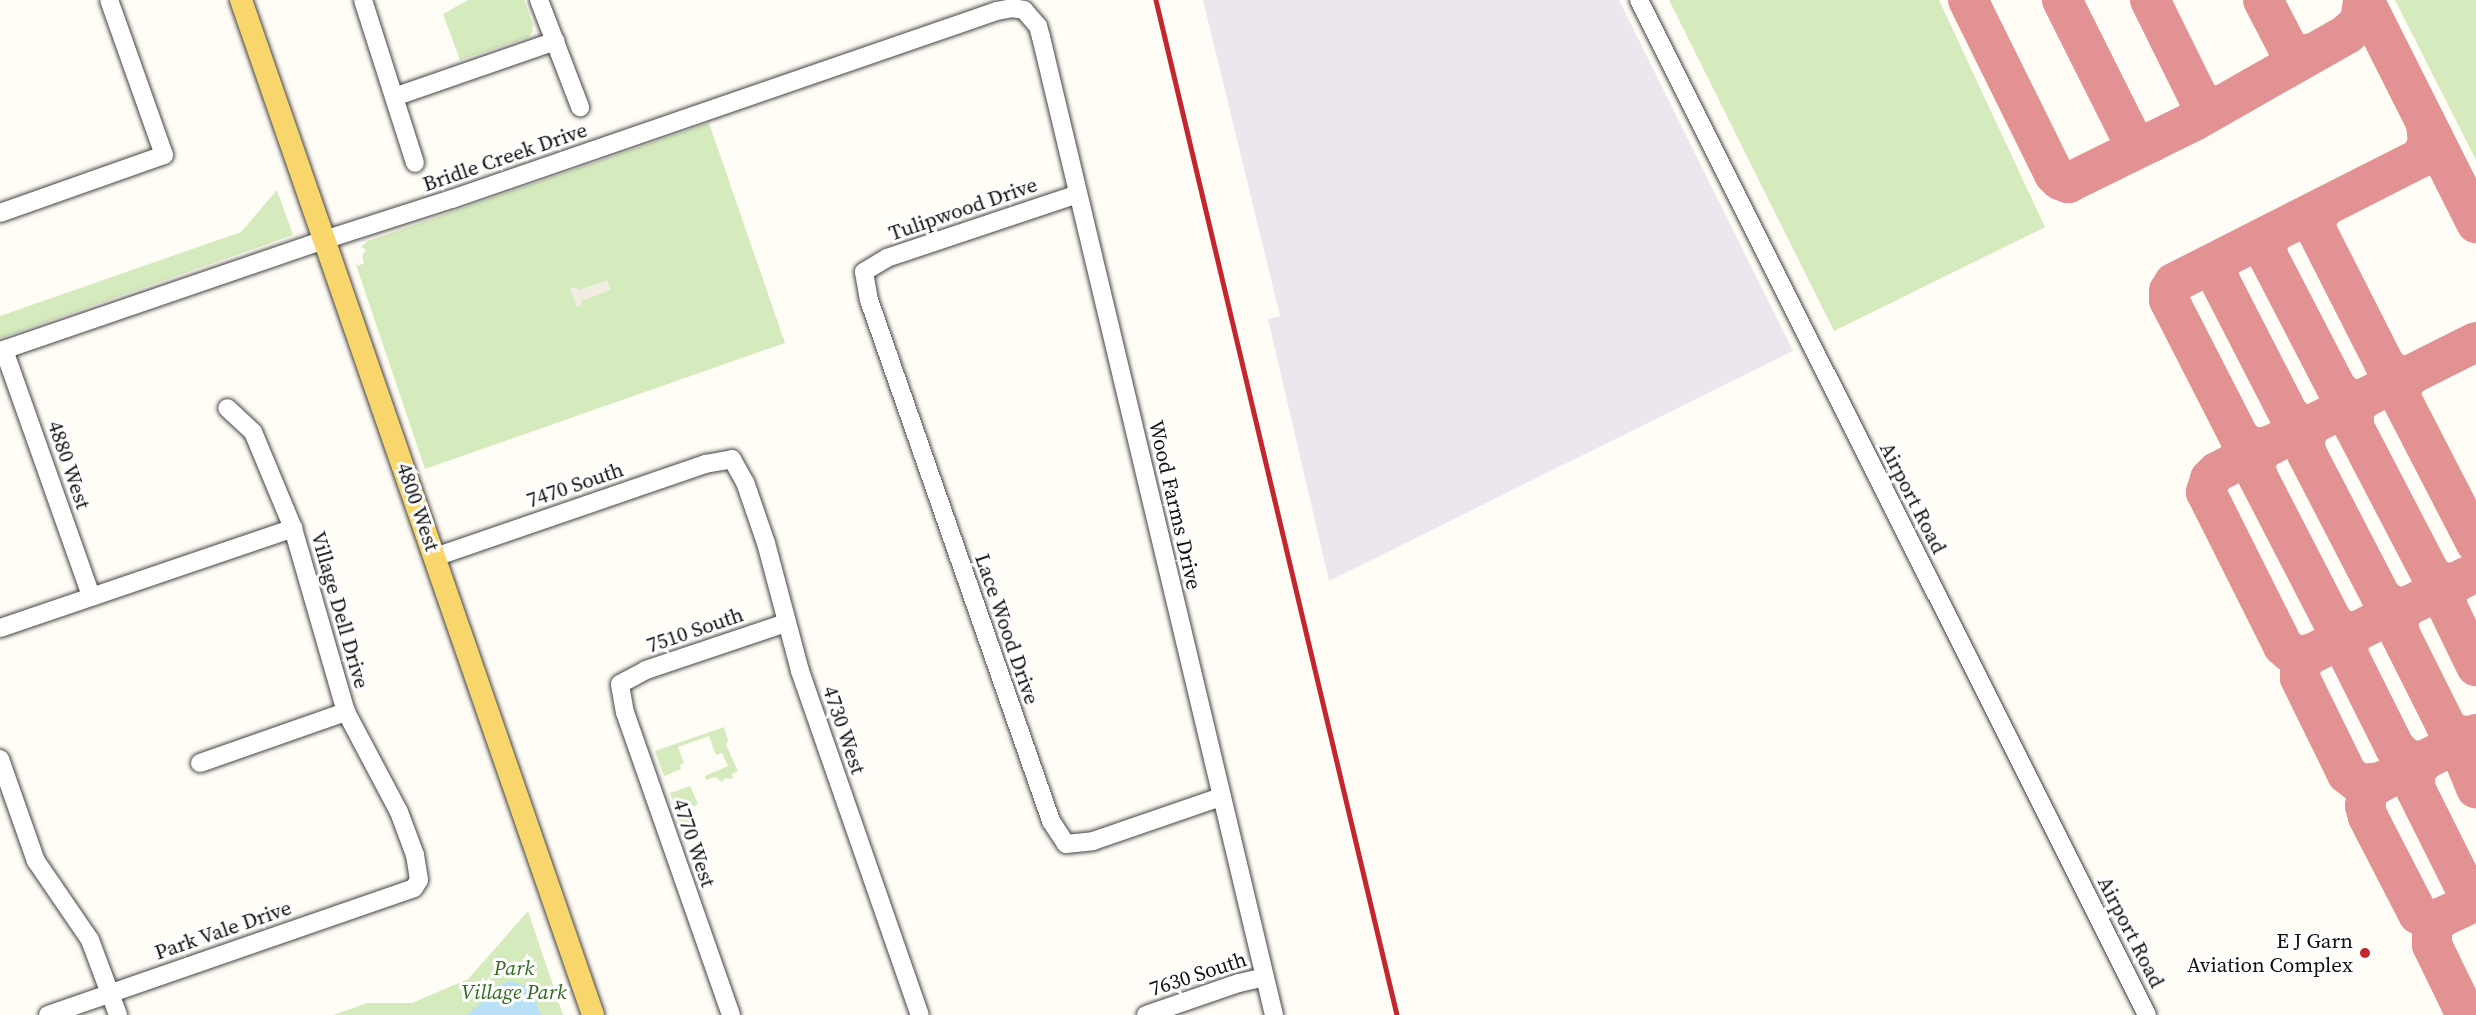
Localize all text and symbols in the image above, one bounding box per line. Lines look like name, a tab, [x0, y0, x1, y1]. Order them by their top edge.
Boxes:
street label: Bridle Creek Drive	[419, 117, 591, 197]
street label: Tulipwood Drive	[886, 172, 1040, 246]
street label: 4880 West	[42, 417, 96, 513]
street label: Wood Farms Drive	[1143, 418, 1207, 592]
street label: Airport Road	[1874, 438, 1952, 558]
street label: 7470 South	[523, 457, 627, 513]
street label: 4800 West	[391, 459, 445, 555]
street label: Village Dell Drive	[306, 529, 374, 691]
street label: Lace Wood Drive	[969, 550, 1045, 708]
street label: 7510 South	[643, 602, 747, 658]
street label: 4730 West	[817, 682, 871, 778]
street label: 4770 West	[667, 795, 721, 891]
street label: Airport Road	[2092, 872, 2170, 992]
street label: Park Vale Drive	[151, 895, 295, 965]
place label: E J Garn Aviation Complex	[2187, 928, 2353, 978]
street label: 7630 South	[1146, 946, 1250, 1002]
marker: E J Garn Aviation Complex	[2358, 946, 2372, 960]
park label: Park Village Park	[461, 955, 567, 1005]

